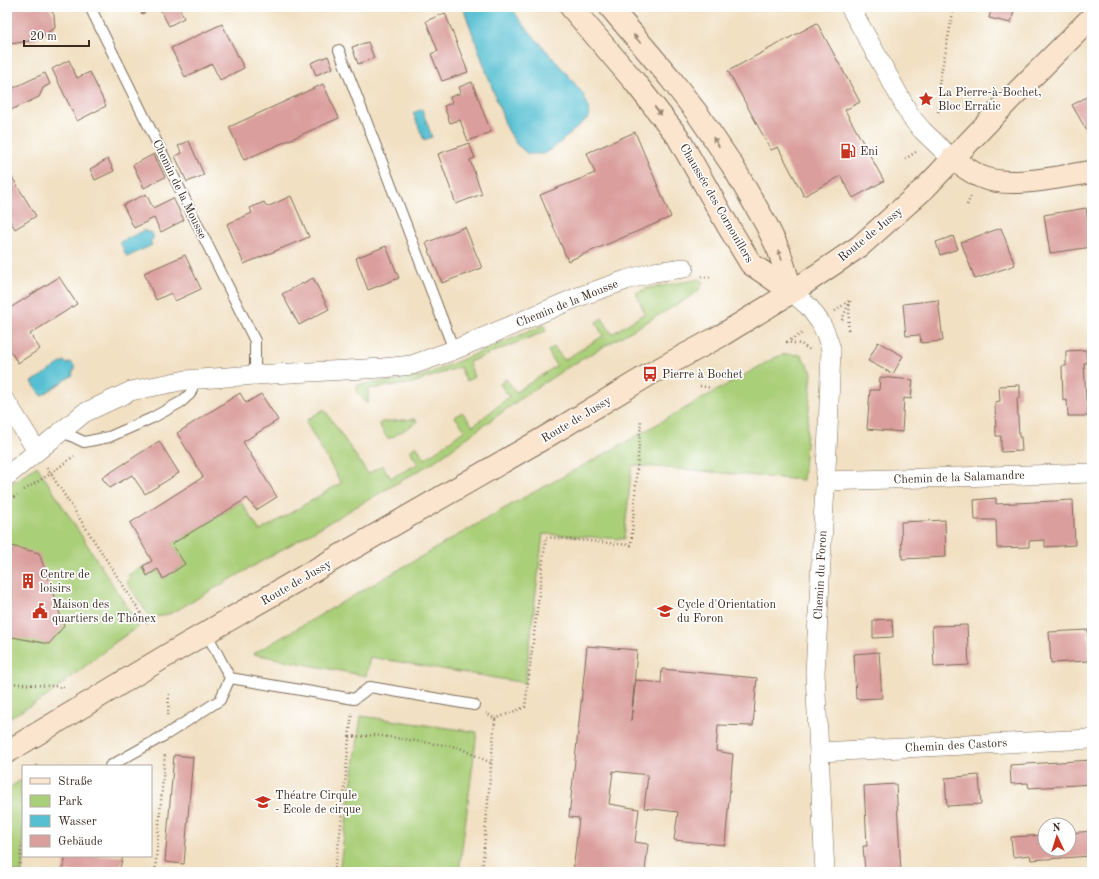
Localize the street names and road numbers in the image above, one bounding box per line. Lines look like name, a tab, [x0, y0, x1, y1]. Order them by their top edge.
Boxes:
street label: Chemin de la Mousse	[150, 138, 209, 241]
street label: Chaussée des Cornouillers	[677, 142, 755, 265]
street label: Route de Jussy	[836, 205, 906, 264]
street label: Chemin de la Mousse	[515, 278, 620, 330]
street label: Route de Jussy	[540, 394, 614, 445]
street label: Chemin de la Salamandre	[893, 470, 1025, 486]
street label: Chemin du Foron	[813, 530, 829, 620]
street label: Route de Jussy	[259, 558, 334, 608]
street label: Chemin des Castors	[905, 737, 1008, 755]

